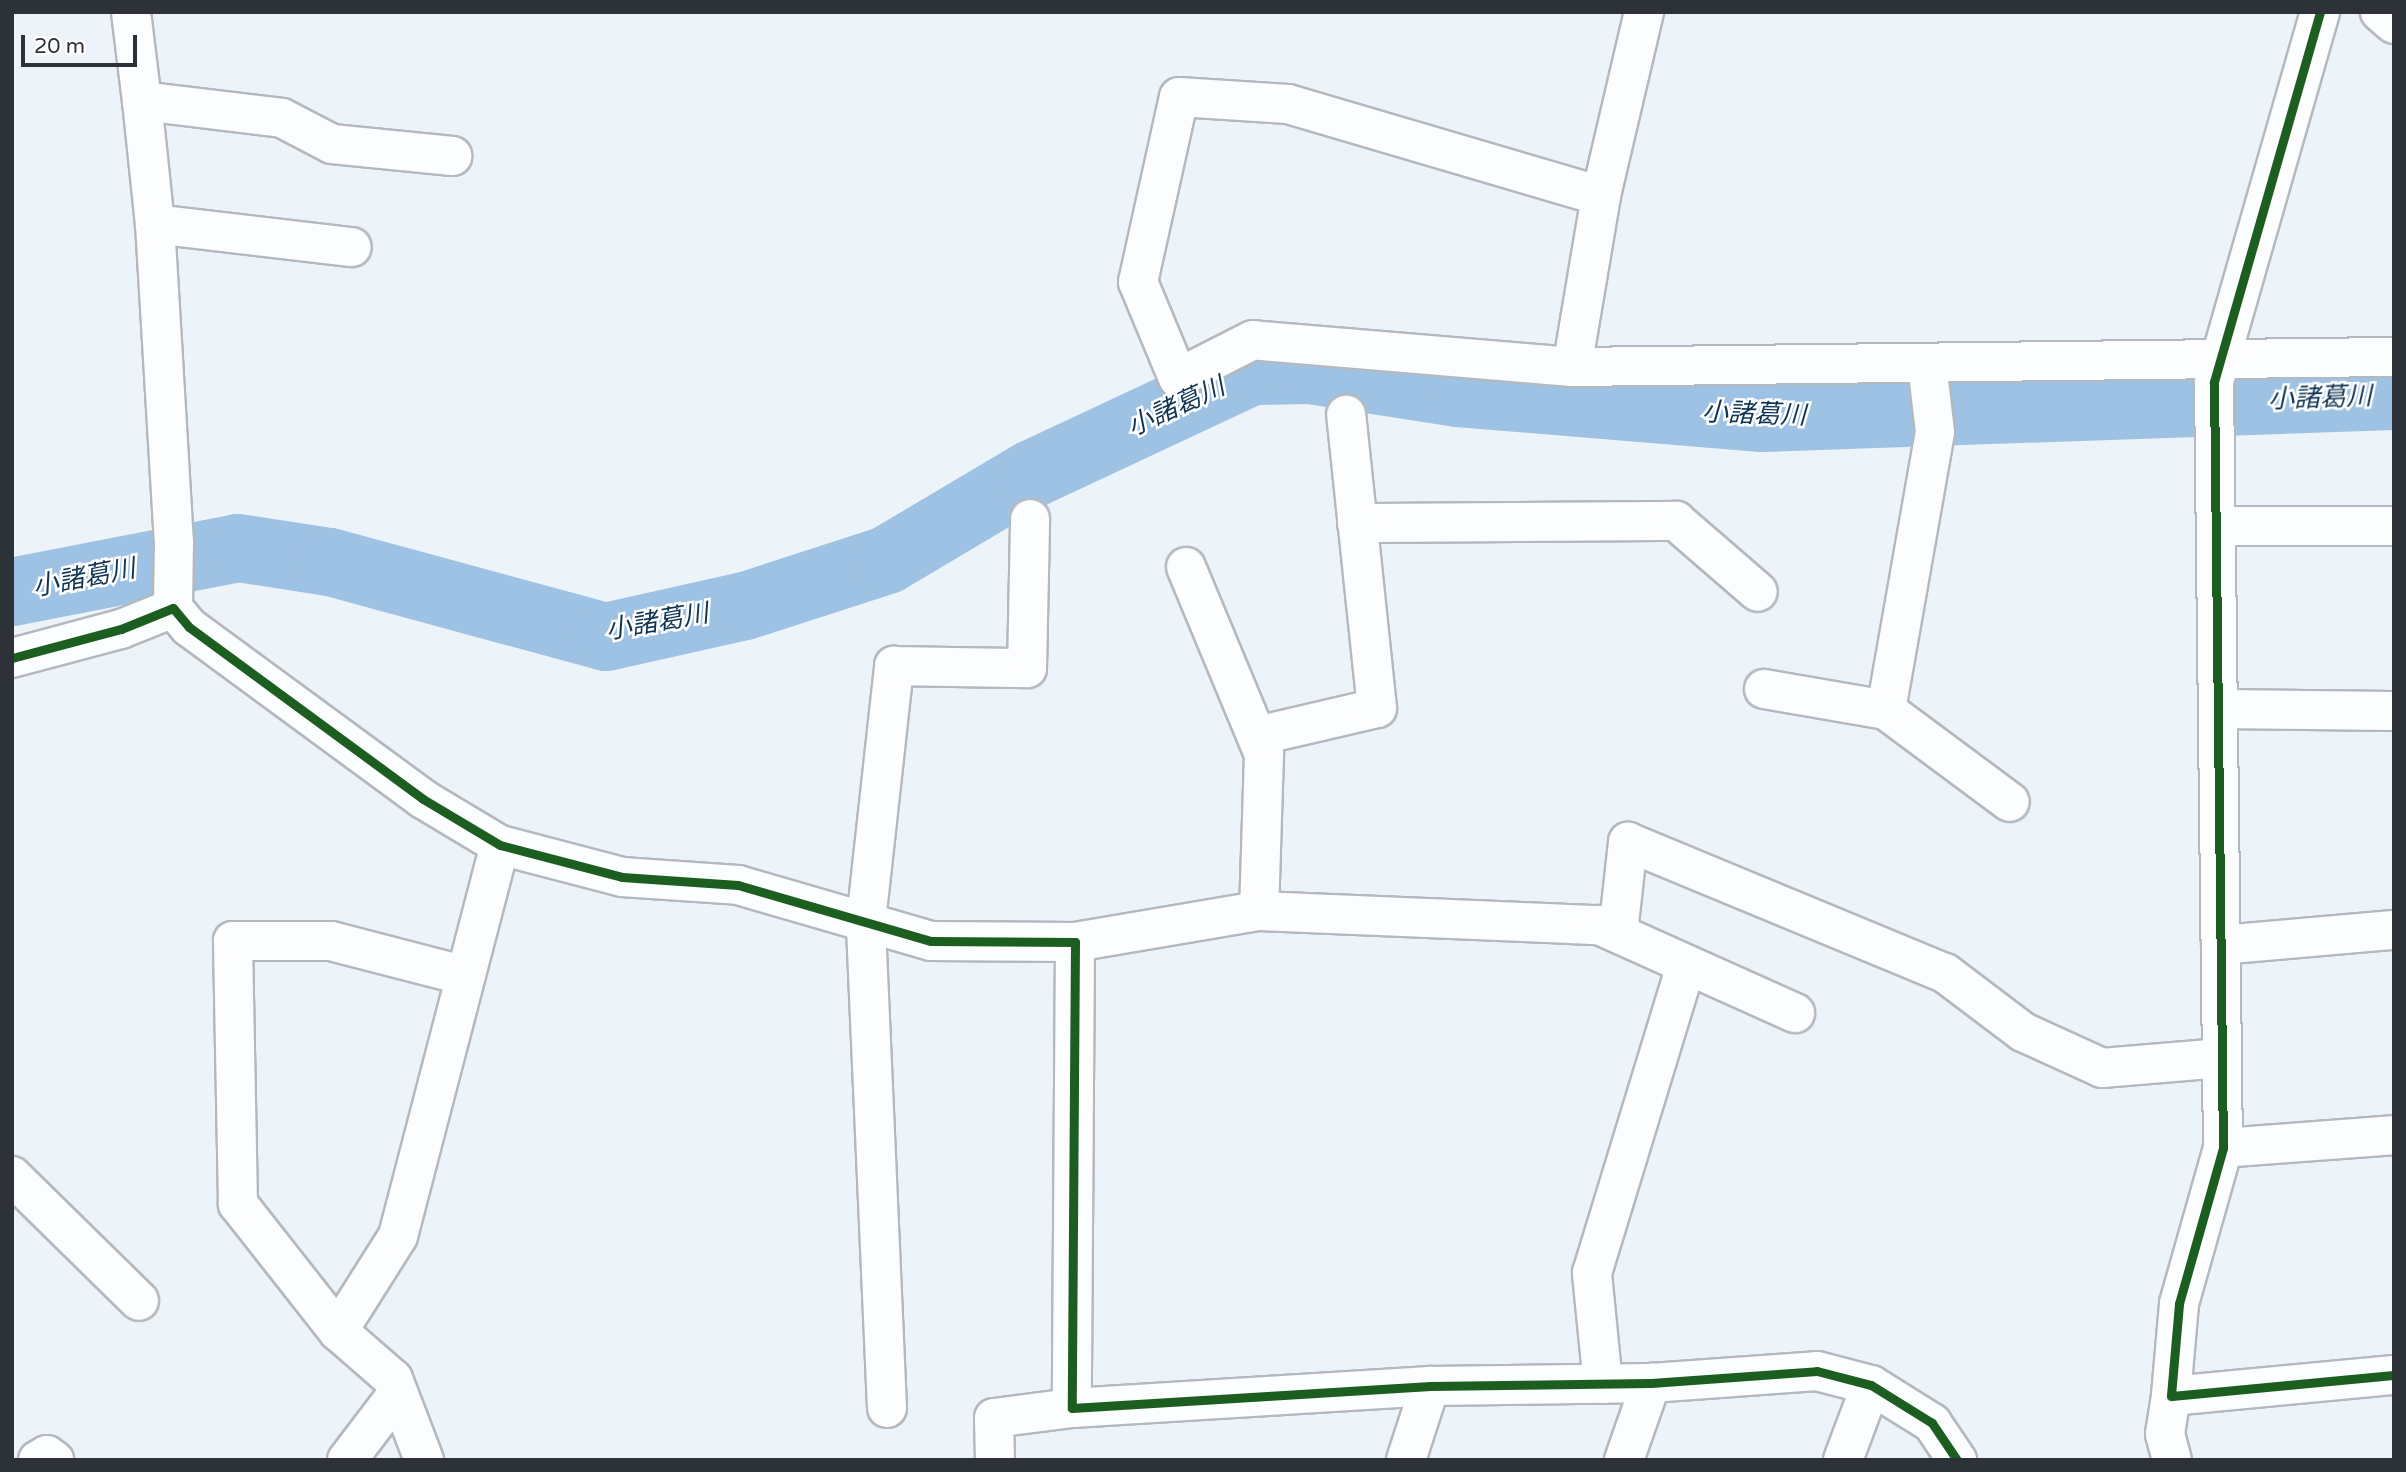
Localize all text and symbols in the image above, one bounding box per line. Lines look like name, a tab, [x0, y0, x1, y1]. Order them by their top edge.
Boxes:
scale bar	[24, 21, 140, 65]
text: 20 m	[34, 34, 85, 59]
water label: 小諸葛川	[1122, 371, 1230, 443]
water label: 小諸葛川	[2267, 381, 2373, 415]
water label: 小諸葛川	[1701, 397, 1807, 431]
water label: 小諸葛川	[30, 553, 138, 603]
water label: 小諸葛川	[603, 598, 711, 646]

